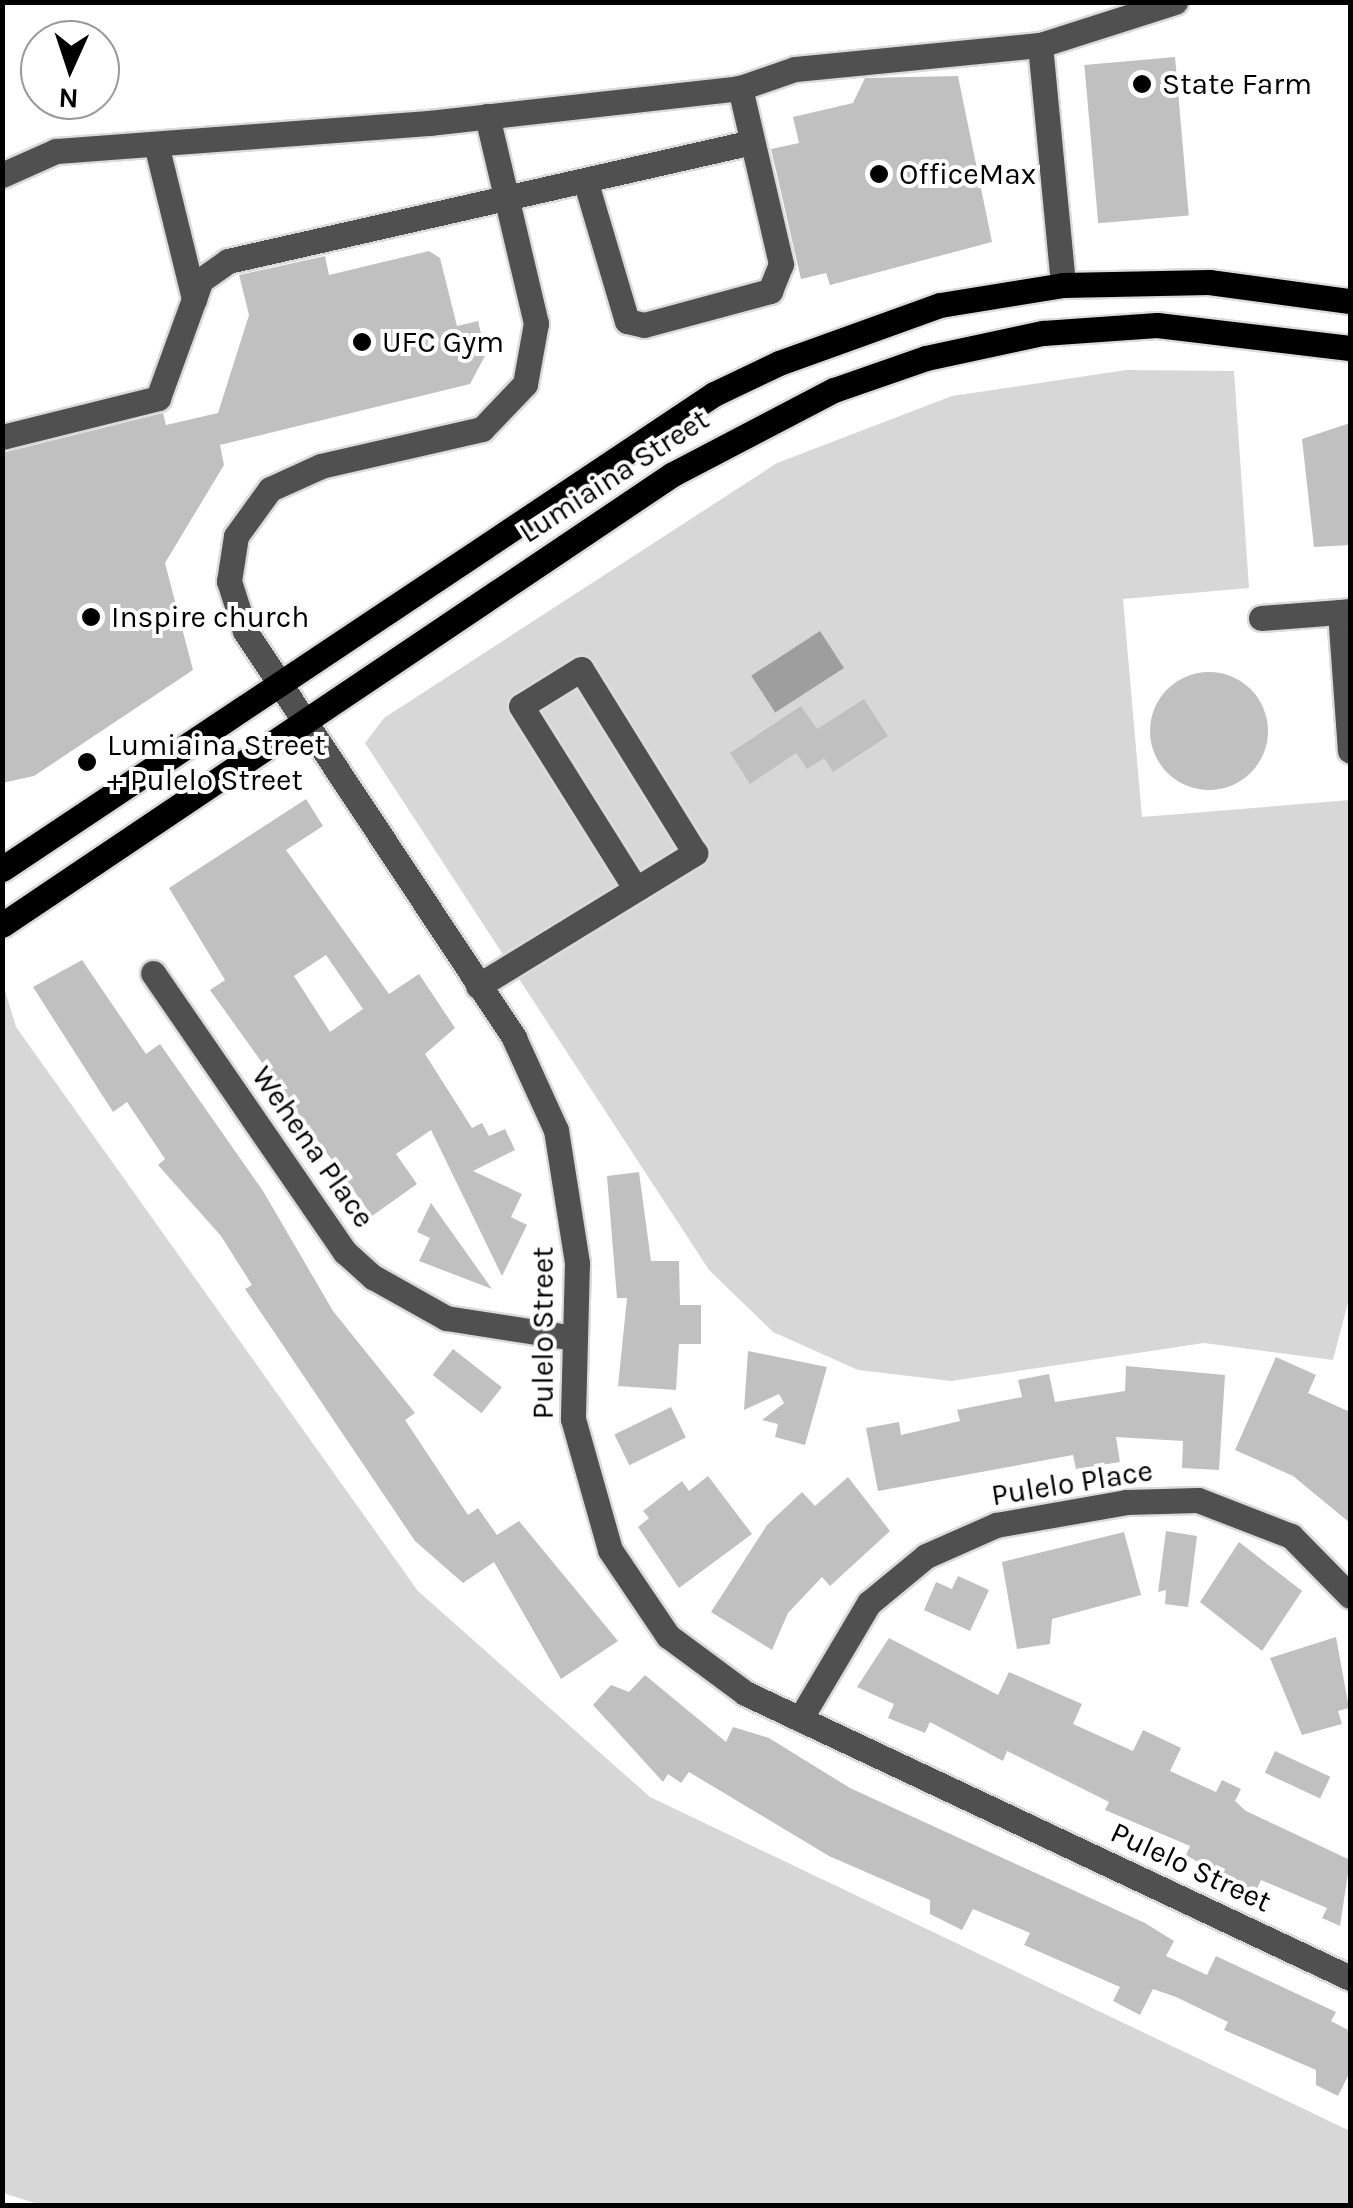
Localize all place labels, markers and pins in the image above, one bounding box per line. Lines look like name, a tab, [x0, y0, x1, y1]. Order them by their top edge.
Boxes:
place label: State Farm	[1162, 66, 1312, 102]
marker: State Farm	[1131, 73, 1153, 95]
place label: OfficeMax	[899, 156, 1036, 192]
marker: OfficeMax	[868, 163, 890, 185]
place label: UFC Gym	[382, 324, 504, 360]
marker: UFC Gym	[351, 331, 373, 353]
place label: Inspire church	[111, 599, 309, 635]
marker: Inspire church	[80, 606, 102, 628]
place label: Lumiaina Street + Pulelo Street	[107, 727, 326, 798]
marker: Lumiaina Street + Pulelo Street	[76, 751, 98, 773]

